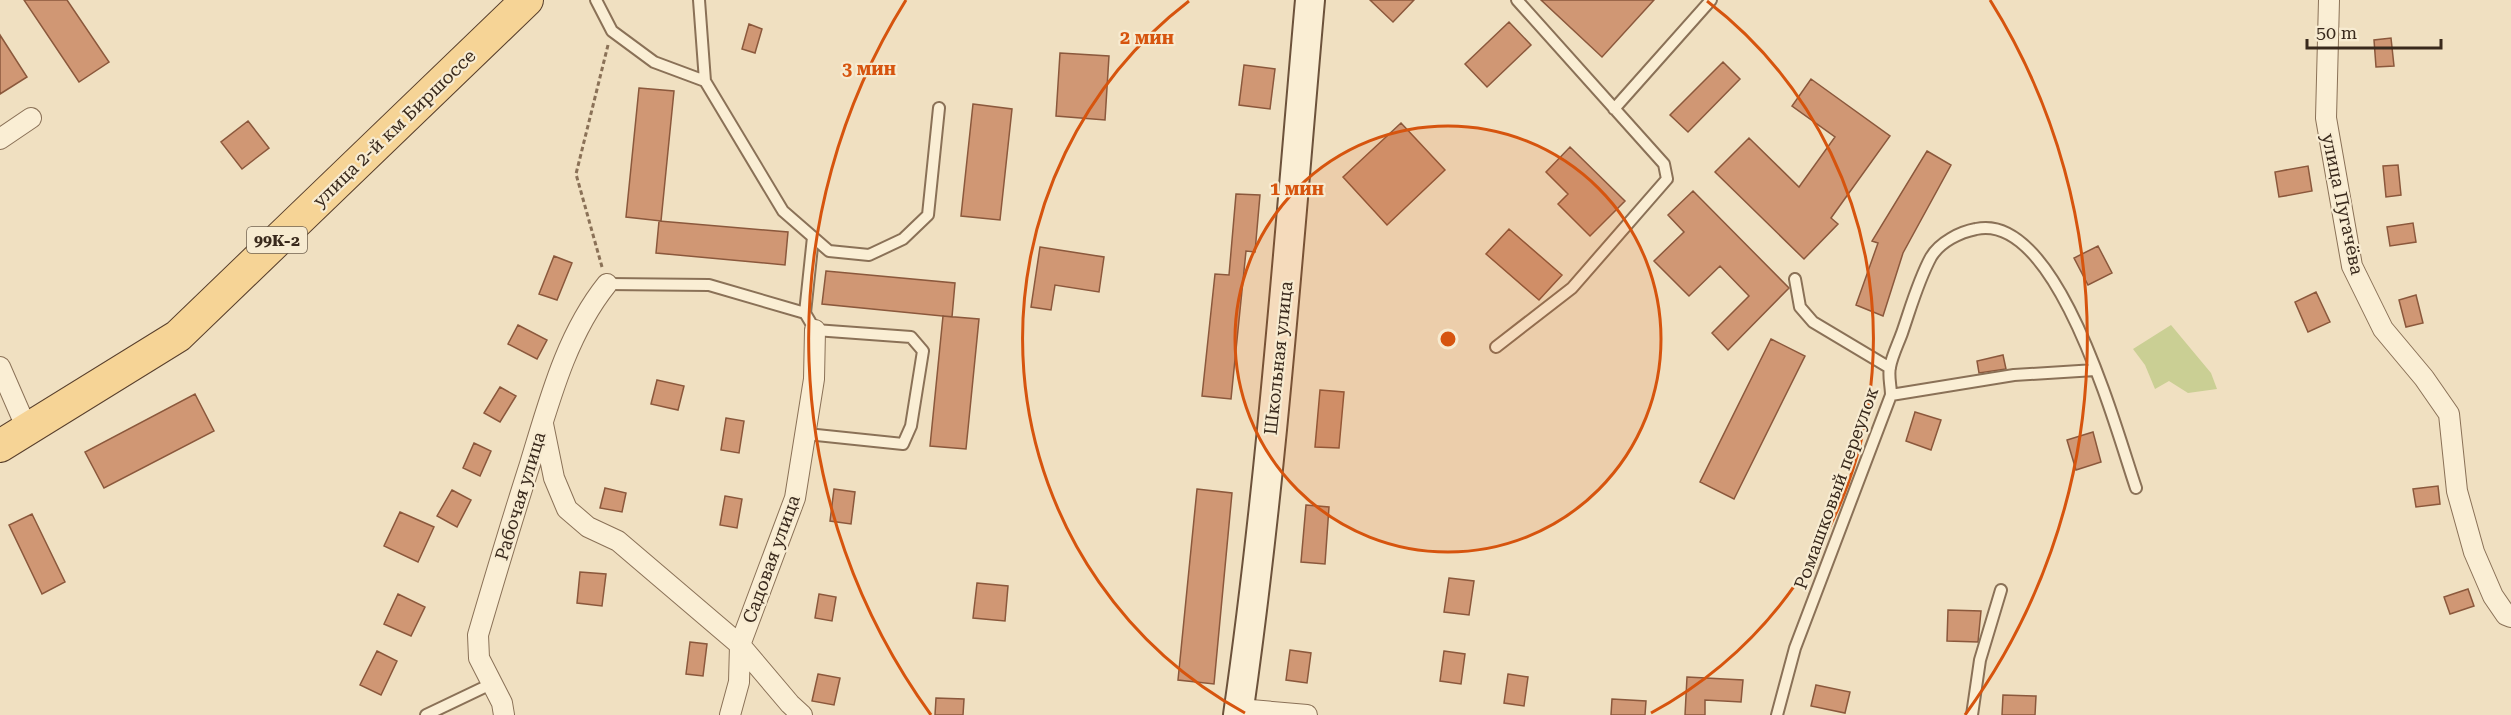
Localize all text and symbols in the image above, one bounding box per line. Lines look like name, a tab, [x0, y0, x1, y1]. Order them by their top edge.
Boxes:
scale bar	[2307, 12, 2440, 50]
text: 50 m	[2316, 22, 2357, 43]
text: 2 мин	[1120, 27, 1174, 48]
street label: улица 2-й км Биршоссе	[308, 45, 480, 211]
text: 3 мин	[842, 58, 896, 79]
street label: улица Пугачёва	[2318, 131, 2368, 277]
text: 1 мин	[1270, 178, 1324, 199]
road number: 99К-2	[247, 227, 307, 253]
street label: Школьная улица	[1259, 280, 1297, 436]
centre of rings	[1438, 329, 1458, 349]
street label: Ромашковый переулок	[1790, 384, 1882, 592]
street label: Рабочая улица	[491, 429, 550, 563]
street label: Садовая улица	[738, 492, 804, 626]

